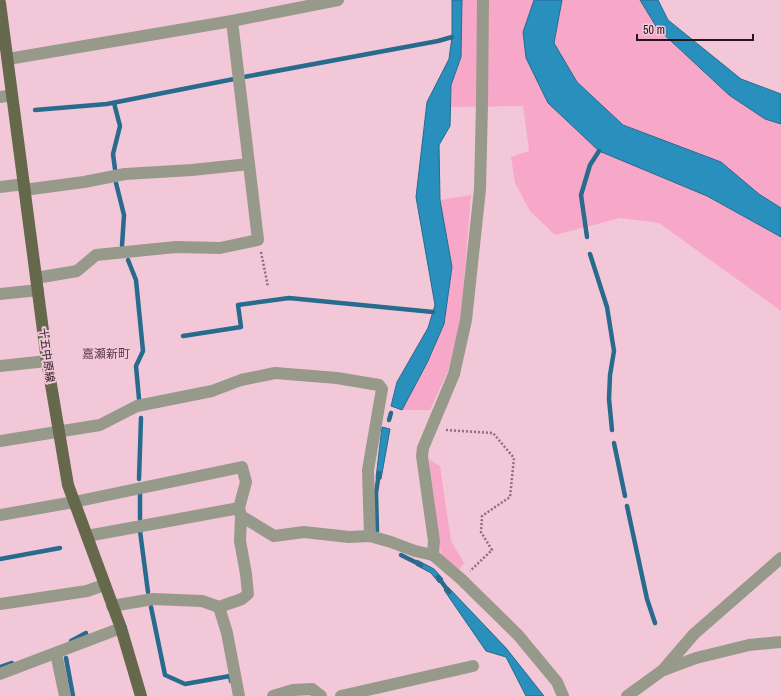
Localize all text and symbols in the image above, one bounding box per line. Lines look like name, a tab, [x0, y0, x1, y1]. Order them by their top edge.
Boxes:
scale bar	[637, 16, 753, 42]
text: 50 m	[643, 22, 665, 38]
street label: 十五中原線	[36, 327, 58, 383]
district label: 嘉瀬新町	[82, 346, 130, 362]

